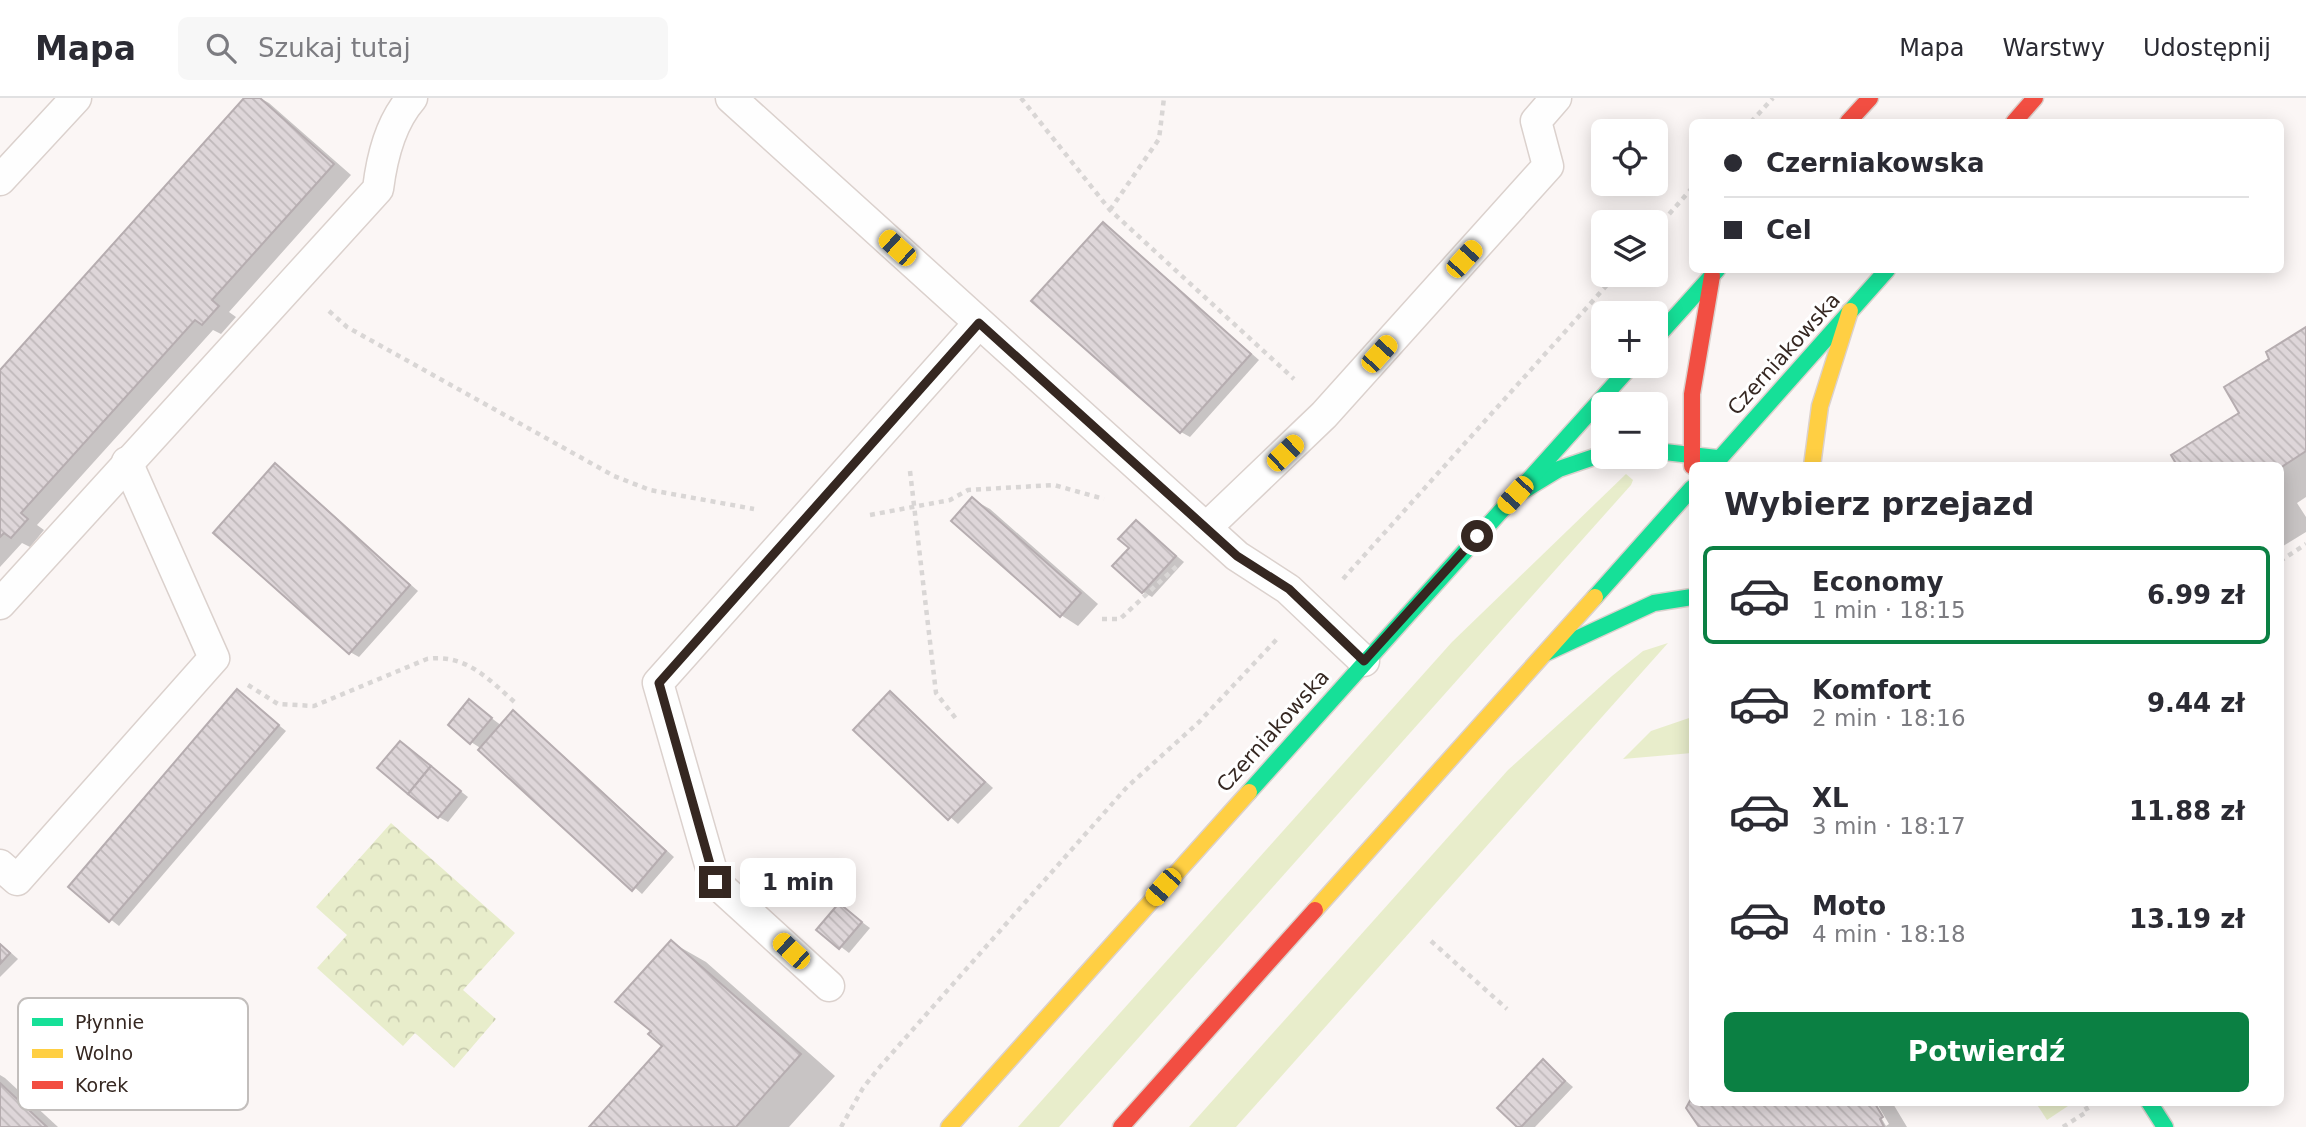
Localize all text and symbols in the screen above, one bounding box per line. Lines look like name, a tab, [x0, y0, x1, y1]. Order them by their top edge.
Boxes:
search box	[178, 17, 668, 80]
text: Mapa	[35, 29, 136, 68]
icon: search	[202, 29, 240, 67]
text: Szukaj tutaj	[258, 33, 411, 63]
text: Mapa	[1899, 34, 1965, 62]
text: Warstwy	[2003, 34, 2105, 62]
text: Udostępnij	[2143, 34, 2271, 62]
map controls	[1591, 119, 1668, 469]
button: locate	[1591, 119, 1668, 196]
text: Czerniakowska	[1766, 148, 1984, 178]
button: layers	[1591, 210, 1668, 287]
text: Cel	[1766, 215, 1812, 245]
car	[875, 226, 920, 270]
car	[1443, 236, 1486, 282]
street label: Czerniakowska	[1723, 288, 1845, 420]
button: +	[1591, 301, 1668, 378]
car	[1358, 331, 1401, 377]
button: −	[1591, 392, 1668, 469]
car	[1263, 431, 1308, 475]
car	[1494, 472, 1537, 518]
text: Wybierz przejazd	[1724, 485, 2034, 523]
route start	[1461, 520, 1493, 552]
icon: car	[1728, 564, 1791, 627]
text: Economy	[1812, 567, 1943, 597]
text: 6.99 zł	[2147, 580, 2245, 610]
text: 1 min · 18:15	[1812, 597, 1966, 623]
street label: Czerniakowska	[1212, 665, 1334, 797]
icon: car	[1728, 672, 1791, 735]
text: Komfort	[1812, 675, 1931, 705]
text: 9.44 zł	[2147, 688, 2245, 718]
text: 2 min · 18:16	[1812, 705, 1966, 731]
icon: car	[1728, 780, 1791, 843]
text: XL	[1812, 783, 1849, 813]
text: 11.88 zł	[2129, 796, 2245, 826]
text: 3 min · 18:17	[1812, 813, 1966, 839]
callout: 1 min	[740, 858, 855, 906]
car	[1142, 864, 1185, 910]
route end	[699, 866, 731, 898]
text: 1 min	[762, 869, 834, 895]
icon: car	[1728, 888, 1791, 951]
text: Moto	[1812, 891, 1886, 921]
text: 13.19 zł	[2129, 904, 2245, 934]
text: 4 min · 18:18	[1812, 921, 1966, 947]
car	[769, 929, 814, 973]
legend	[18, 998, 248, 1110]
text: Płynnie	[75, 1011, 144, 1033]
button: Potwierdź	[1724, 1012, 2249, 1092]
text: Wolno	[75, 1042, 133, 1064]
text: Korek	[75, 1074, 128, 1096]

